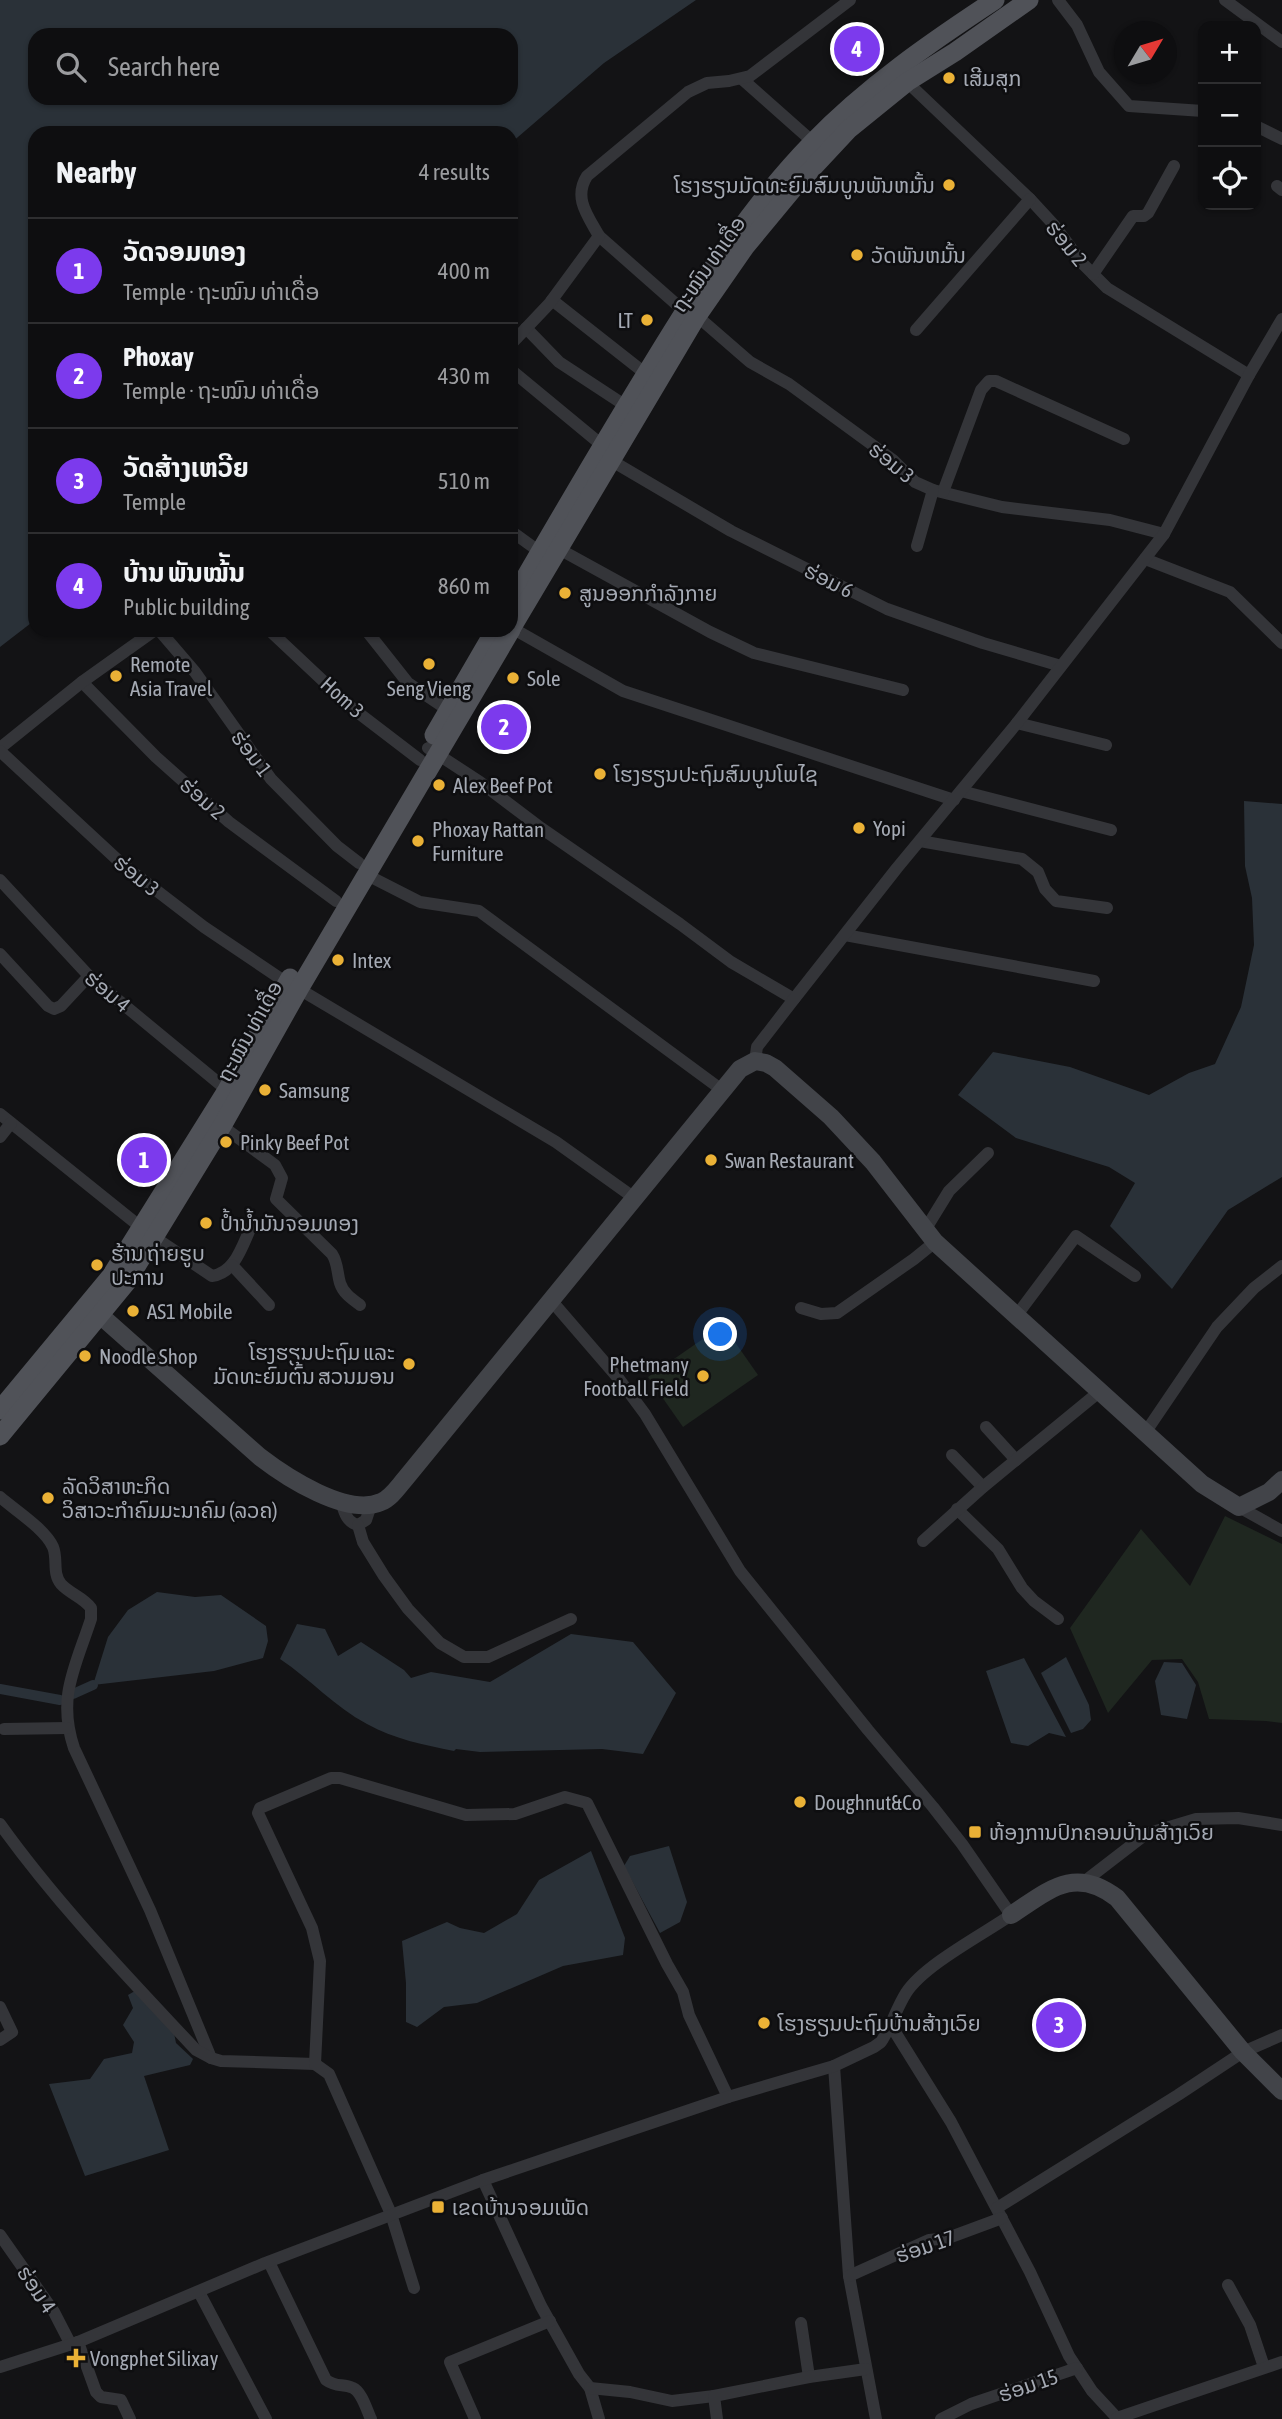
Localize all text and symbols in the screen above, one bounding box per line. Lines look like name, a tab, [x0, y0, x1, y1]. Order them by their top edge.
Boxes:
north arrow	[1114, 21, 1177, 84]
map controls	[1198, 21, 1261, 210]
button: +	[1198, 21, 1261, 84]
pin: 4	[834, 23, 880, 75]
search box	[28, 28, 518, 105]
icon: search	[52, 48, 90, 86]
text: Search here	[108, 52, 220, 82]
place label: ເສີມສຸກ	[963, 66, 1021, 93]
marker: ເສີມສຸກ	[941, 70, 957, 86]
button: −	[1198, 84, 1261, 147]
button: locate	[1198, 147, 1261, 210]
text: Nearby	[56, 155, 136, 189]
text: 4 results	[419, 159, 490, 185]
place label: ໂຮງຮຽນມັດທະຍົມສົມບູນພັນຫມັ້ນ	[673, 171, 935, 200]
marker: ໂຮງຮຽນມັດທະຍົມສົມບູນພັນຫມັ້ນ	[941, 177, 957, 193]
street label: ຖະໝົນ ທ່າເດື່ອ	[664, 210, 750, 317]
street label: ຮ່ອມ 2	[1041, 215, 1093, 271]
text: ວັດຈອມທອງ	[123, 237, 246, 267]
place label: ວັດພັນຫມັ້ນ	[871, 241, 966, 267]
marker: ວັດພັນຫມັ້ນ	[849, 247, 865, 263]
text: 1	[74, 258, 84, 284]
text: 400 m	[438, 258, 490, 284]
text: Temple · ຖະໝົນ ທ່າເດື່ອ	[123, 279, 319, 305]
place label: LT	[618, 308, 633, 332]
marker: LT	[639, 312, 655, 328]
text: Phoxay	[123, 342, 194, 372]
text: 2	[74, 363, 84, 389]
text: 430 m	[438, 363, 490, 389]
text: Temple · ຖະໝົນ ທ່າເດື່ອ	[123, 378, 319, 404]
street label: ຮ່ອມ 3	[864, 436, 920, 488]
text: ວັດສ້າງເຫວີຍ	[123, 453, 249, 483]
text: 3	[74, 468, 84, 494]
text: 510 m	[438, 468, 490, 494]
text: Temple	[123, 489, 186, 515]
text: ບ້ານ ພັນໝ້ັນ	[123, 558, 245, 588]
street label: ຮ່ອມ 6	[801, 558, 858, 602]
text: 4	[74, 573, 84, 599]
text: 860 m	[438, 573, 490, 599]
place label: ສູນອອກກຳລັງກາຍ	[579, 581, 717, 608]
marker: ສູນອອກກຳລັງກາຍ	[557, 585, 573, 601]
text: Public building	[123, 594, 250, 620]
place label: Remote Asia Travel	[130, 652, 213, 700]
marker: Seng Vieng	[421, 656, 437, 672]
place label: Sole	[527, 666, 561, 690]
marker: Remote Asia Travel	[108, 668, 124, 684]
marker: Sole	[505, 670, 521, 686]
street label: Hom 3	[316, 671, 370, 723]
place label: Seng Vieng	[387, 676, 471, 700]
pin: 2	[481, 701, 527, 753]
street label: ຮ່ອມ 1	[227, 725, 277, 781]
place label: ໂຮງຮຽນປະຖົມສົມບູນໂພໄຊ	[613, 762, 818, 789]
marker: ໂຮງຮຽນປະຖົມສົມບູນໂພໄຊ	[592, 766, 608, 782]
street label: ຮ່ອມ 2	[176, 772, 230, 824]
place label: Alex Beef Pot	[453, 773, 553, 797]
marker: Alex Beef Pot	[431, 777, 447, 793]
place label: Yopi	[873, 816, 906, 840]
place label: Phoxay Rattan Furniture	[432, 817, 544, 865]
marker: Yopi	[851, 820, 867, 836]
marker: Phoxay Rattan Furniture	[410, 833, 426, 849]
street label: ຮ່ອມ 3	[109, 849, 165, 901]
place label: Intex	[352, 948, 392, 972]
marker: Intex	[330, 952, 346, 968]
street label: ຮ່ອມ 4	[81, 965, 136, 1017]
street label: ຖະໝົນ ທ່າເດື່ອ	[209, 975, 287, 1086]
place label: Samsung	[279, 1078, 349, 1102]
marker: Samsung	[257, 1082, 273, 1098]
place label: Pinky Beef Pot	[240, 1130, 349, 1154]
pin: 1	[121, 1134, 167, 1186]
marker: Pinky Beef Pot	[218, 1134, 234, 1150]
place label: Swan Restaurant	[725, 1148, 854, 1172]
marker: Swan Restaurant	[703, 1152, 719, 1168]
place label: ປ້ຳນ້ຳມັນຈອມທອງ	[220, 1208, 359, 1235]
marker: ປ້ຳນ້ຳມັນຈອມທອງ	[198, 1215, 214, 1231]
place label: ຮ້ານ ຖ່າຍຮູບ ປະການ	[111, 1241, 205, 1289]
marker: ຮ້ານ ຖ່າຍຮູບ ປະການ	[89, 1257, 105, 1273]
place label: AS1 Mobile	[147, 1299, 232, 1323]
marker: AS1 Mobile	[125, 1303, 141, 1319]
your location	[703, 1317, 737, 1351]
place label: ໂຮງຮຽນປະຖົມ ແລະ ມັດທະຍົມຕົ້ນ ສວນມອນ	[213, 1340, 395, 1388]
place label: Noodle Shop	[99, 1344, 198, 1368]
marker: Noodle Shop	[77, 1348, 93, 1364]
place label: Phetmany Football Field	[583, 1352, 689, 1400]
marker: ໂຮງຮຽນປະຖົມ ແລະ ມັດທະຍົມຕົ້ນ ສວນມອນ	[401, 1356, 417, 1372]
marker: Phetmany Football Field	[695, 1368, 711, 1384]
place label: ລັດວິສາຫະກິດ ວິສາວະກຳຄົມມະນາຄົມ (ລວຄ)	[62, 1474, 278, 1522]
marker: ລັດວິສາຫະກິດ ວິສາວະກຳຄົມມະນາຄົມ (ລວຄ)	[40, 1490, 56, 1506]
place label: Doughnut&Co	[814, 1790, 922, 1814]
marker: Doughnut&Co	[792, 1794, 808, 1810]
place label: ຫ້ອງການປົກຄອນບ້າມສ້າງເວົຍ	[989, 1820, 1214, 1844]
marker: ຫ້ອງການປົກຄອນບ້າມສ້າງເວົຍ	[967, 1824, 983, 1840]
pin: 3	[1036, 1999, 1082, 2051]
place label: ໂຮງຮຽນປະຖົມບ້ານສ້າງເວົຍ	[777, 2011, 981, 2037]
marker: ໂຮງຮຽນປະຖົມບ້ານສ້າງເວົຍ	[756, 2015, 772, 2031]
place label: ເຂດບ້ານຈອມເພັດ	[452, 2195, 589, 2219]
marker: ເຂດບ້ານຈອມເພັດ	[430, 2199, 446, 2215]
street label: ຮ່ອມ 17	[892, 2225, 958, 2267]
street label: ຮ່ອມ 4	[13, 2261, 61, 2317]
place label: Vongphet Silixay	[90, 2346, 219, 2370]
marker: Vongphet Silixay	[68, 2350, 84, 2366]
street label: ຮ່ອມ 15	[995, 2364, 1061, 2406]

